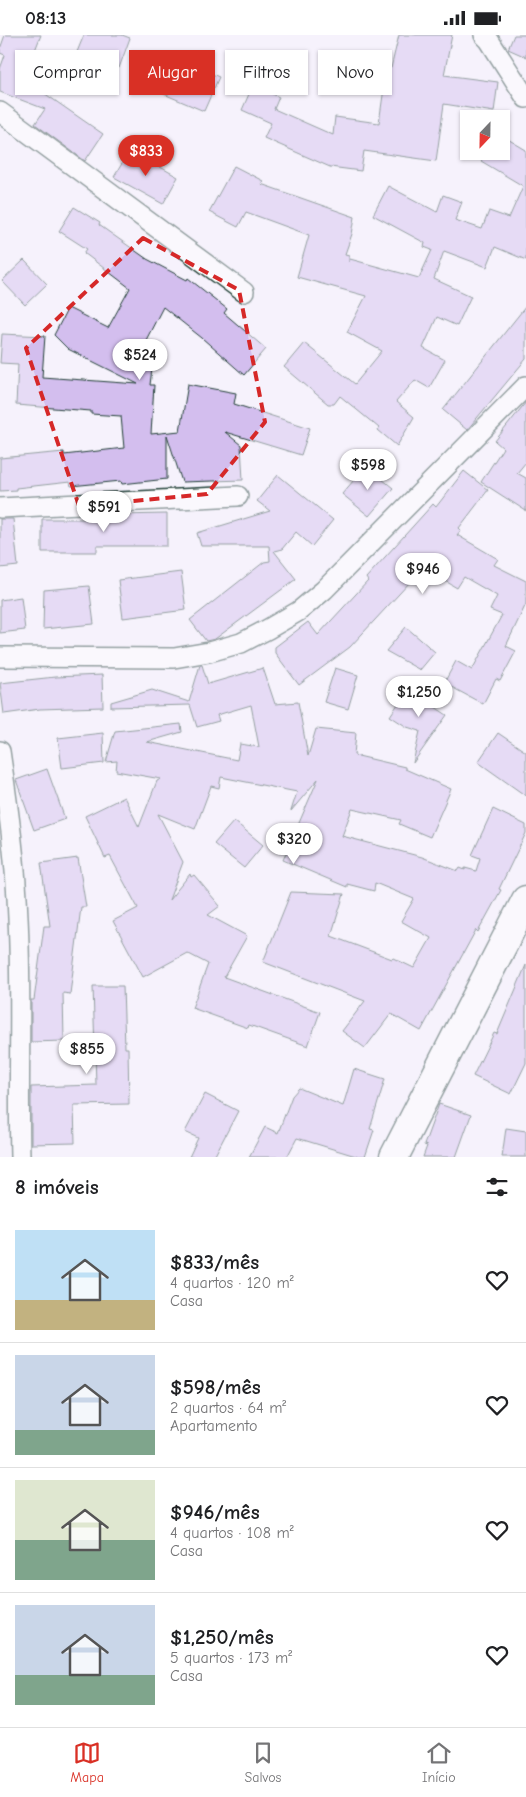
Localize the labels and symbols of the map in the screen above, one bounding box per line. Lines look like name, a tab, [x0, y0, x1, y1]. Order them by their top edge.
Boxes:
north arrow	[460, 110, 510, 160]
pin: $833	[116, 135, 176, 177]
pin: $524	[110, 339, 170, 381]
pin: $598	[338, 449, 398, 491]
pin: $591	[74, 491, 134, 533]
pin: $946	[393, 553, 453, 595]
pin: $1,250	[378, 675, 460, 718]
pin: $320	[264, 823, 324, 865]
pin: $855	[57, 1033, 117, 1075]

